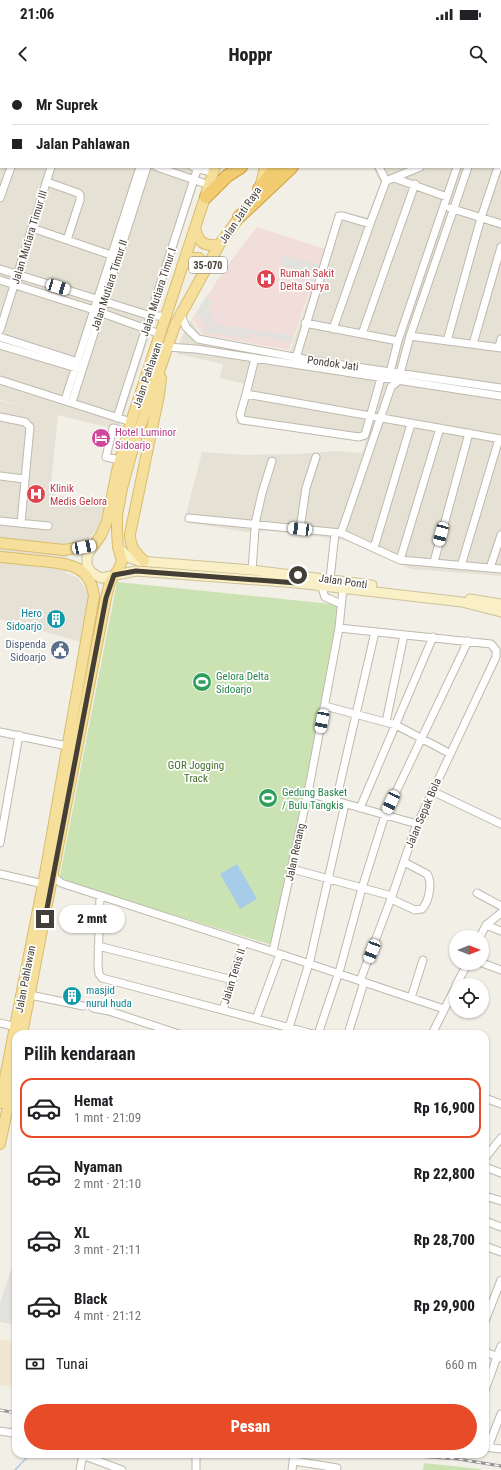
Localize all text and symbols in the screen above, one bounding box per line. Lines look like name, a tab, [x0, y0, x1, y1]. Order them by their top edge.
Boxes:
text: 21:06	[20, 5, 54, 23]
icon: back	[12, 43, 34, 65]
icon: search	[467, 43, 489, 65]
text: Hoppr	[229, 44, 272, 65]
text: Mr Suprek	[36, 96, 98, 114]
text: Jalan Pahlawan	[36, 135, 130, 153]
street label: Jalan Jati Raya	[217, 184, 264, 246]
street label: Jalan Mutiara Timur III	[9, 189, 50, 286]
street label: Jalan Mutiara Timur II	[89, 238, 130, 332]
street label: Jalan Mutiara Timur I	[138, 246, 179, 338]
road number: 35-070	[189, 257, 227, 273]
place label: Rumah Sakit Delta Surya	[280, 267, 334, 293]
hospital icon: Rumah Sakit Delta Surya	[255, 268, 277, 290]
car	[45, 278, 71, 296]
street label: Jalan Pahlawan	[130, 341, 165, 410]
street label: Pondok Jati	[306, 353, 359, 374]
place label: Hotel Luminor Sidoarjo	[115, 426, 177, 452]
hotel icon: Hotel Luminor Sidoarjo	[90, 427, 112, 449]
place label: Klinik Medis Gelora	[50, 482, 107, 508]
hospital icon: Klinik Medis Gelora	[25, 483, 47, 505]
car	[432, 521, 450, 547]
car	[287, 522, 313, 536]
car	[71, 539, 97, 555]
route start	[289, 566, 307, 584]
street label: Jalan Ponti	[318, 572, 368, 591]
place label: Hero Sidoarjo	[6, 607, 42, 633]
building icon: Hero Sidoarjo	[45, 608, 67, 630]
place label: Dispenda Sidoarjo	[6, 638, 46, 664]
public building icon: Dispenda Sidoarjo	[49, 639, 71, 661]
place label: Gelora Delta Sidoarjo	[216, 670, 269, 696]
sports icon: Gelora Delta Sidoarjo	[191, 671, 213, 693]
car	[314, 708, 330, 734]
park label: GOR Jogging Track	[168, 759, 224, 785]
street label: Jalan Sepak Bola	[403, 776, 444, 850]
place label: Gedung Basket / Bulu Tangkis	[282, 786, 347, 812]
sports icon: Gedung Basket / Bulu Tangkis	[257, 787, 279, 809]
car	[380, 789, 402, 815]
street label: Jalan Renang	[283, 822, 308, 882]
callout: 2 mnt	[59, 905, 125, 933]
route end	[36, 910, 54, 928]
text: 2 mnt	[77, 911, 107, 926]
north arrow	[449, 930, 489, 970]
map controls	[449, 930, 489, 1018]
car	[362, 938, 382, 964]
street label: Jalan Pahlawan	[13, 944, 38, 1014]
street label: Jalan Tenis II	[219, 947, 248, 1005]
button: locate	[449, 978, 489, 1018]
place label: masjid nurul huda	[86, 984, 132, 1010]
building icon: masjid nurul huda	[61, 985, 83, 1007]
text: Pilih kendaraan	[24, 1043, 136, 1064]
icon: car	[26, 1090, 62, 1126]
text: Hemat	[74, 1092, 113, 1110]
text: Rp 16,900	[414, 1099, 475, 1117]
text: 1 mnt · 21:09	[74, 1110, 141, 1125]
icon: car	[26, 1156, 62, 1192]
text: Nyaman	[74, 1158, 122, 1176]
text: Rp 22,800	[414, 1165, 475, 1183]
text: 2 mnt · 21:10	[74, 1176, 141, 1191]
icon: car	[26, 1222, 62, 1258]
text: XL	[74, 1224, 90, 1242]
text: Rp 28,700	[414, 1231, 475, 1249]
text: 3 mnt · 21:11	[74, 1242, 141, 1257]
icon: car	[26, 1288, 62, 1324]
text: Black	[74, 1290, 107, 1308]
text: Rp 29,900	[414, 1297, 475, 1315]
text: 4 mnt · 21:12	[74, 1308, 141, 1323]
icon: cash	[24, 1353, 46, 1375]
text: Tunai	[56, 1355, 88, 1373]
text: 660 m	[445, 1357, 477, 1372]
button: Pesan	[24, 1404, 477, 1450]

